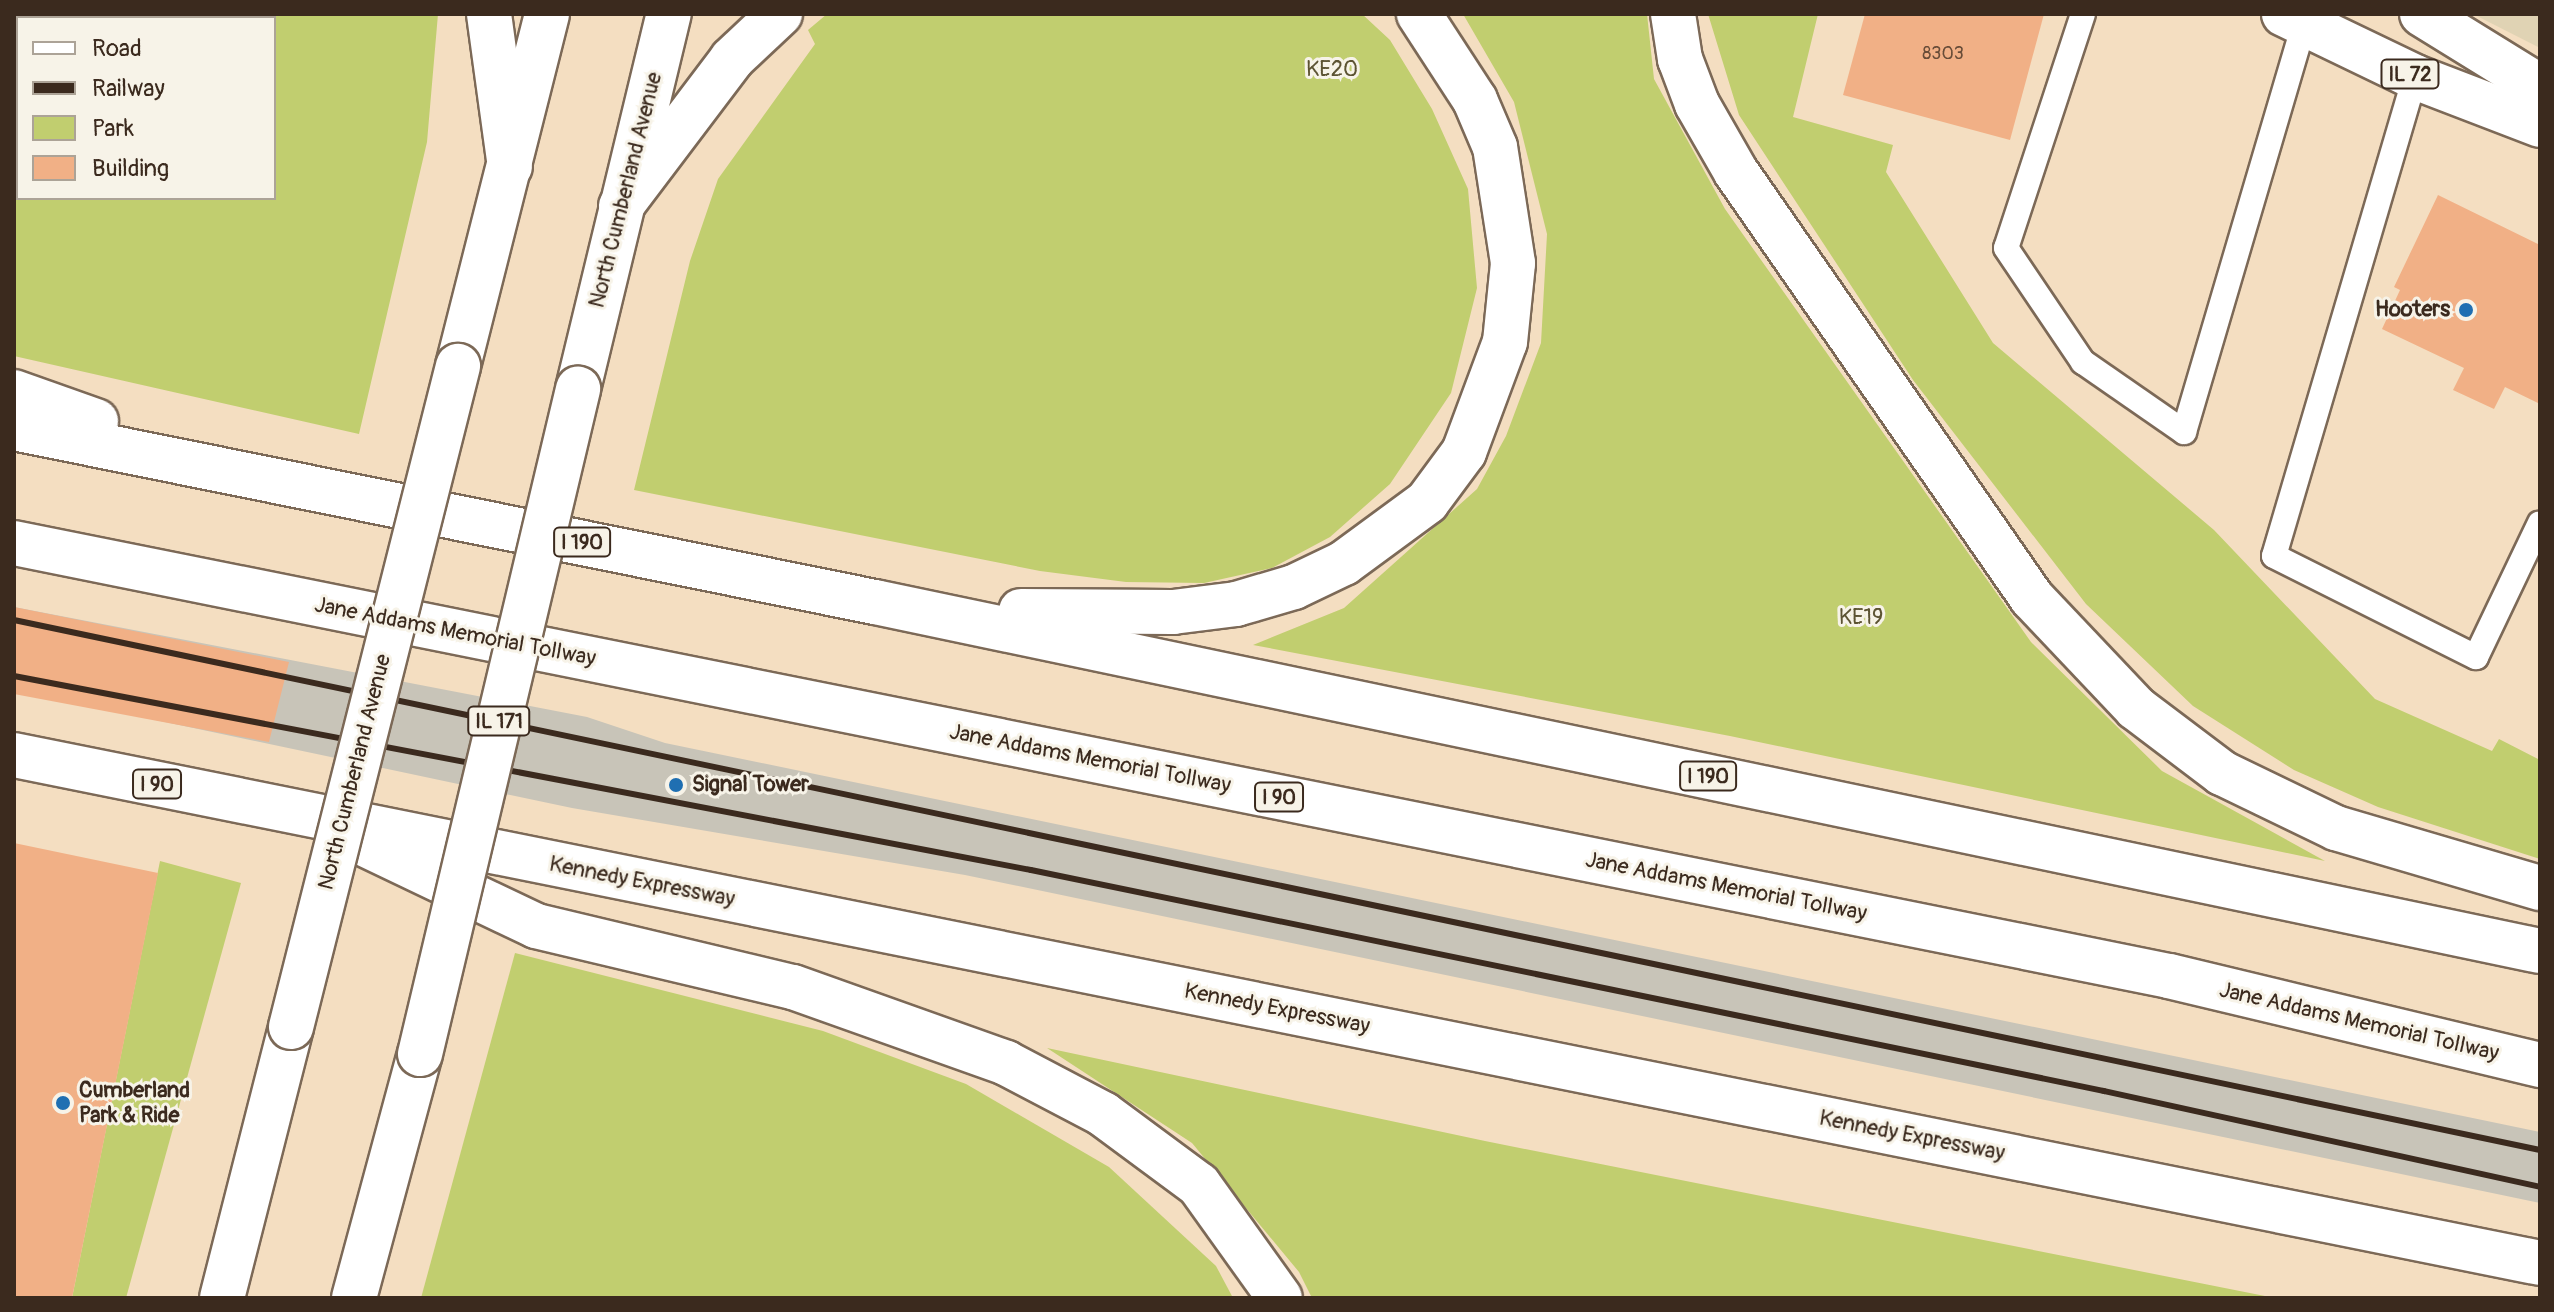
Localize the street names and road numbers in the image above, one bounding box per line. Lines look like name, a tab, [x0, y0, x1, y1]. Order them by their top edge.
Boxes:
road number: IL 72	[2380, 58, 2440, 90]
street label: North Cumberland Avenue	[584, 69, 668, 311]
road number: I 190	[552, 526, 612, 558]
street label: Jane Addams Memorial Tollway	[312, 592, 598, 672]
street label: North Cumberland Avenue	[313, 651, 397, 893]
road number: IL 171	[467, 705, 531, 737]
street label: Jane Addams Memorial Tollway	[947, 719, 1233, 799]
road number: I 190	[1678, 760, 1738, 792]
road number: I 90	[131, 768, 183, 800]
road number: I 90	[1253, 781, 1305, 813]
street label: Jane Addams Memorial Tollway	[1583, 847, 1869, 927]
street label: Kennedy Expressway	[547, 851, 737, 913]
street label: Jane Addams Memorial Tollway	[2217, 977, 2501, 1067]
street label: Kennedy Expressway	[1182, 978, 1372, 1040]
street label: Kennedy Expressway	[1817, 1105, 2007, 1167]

